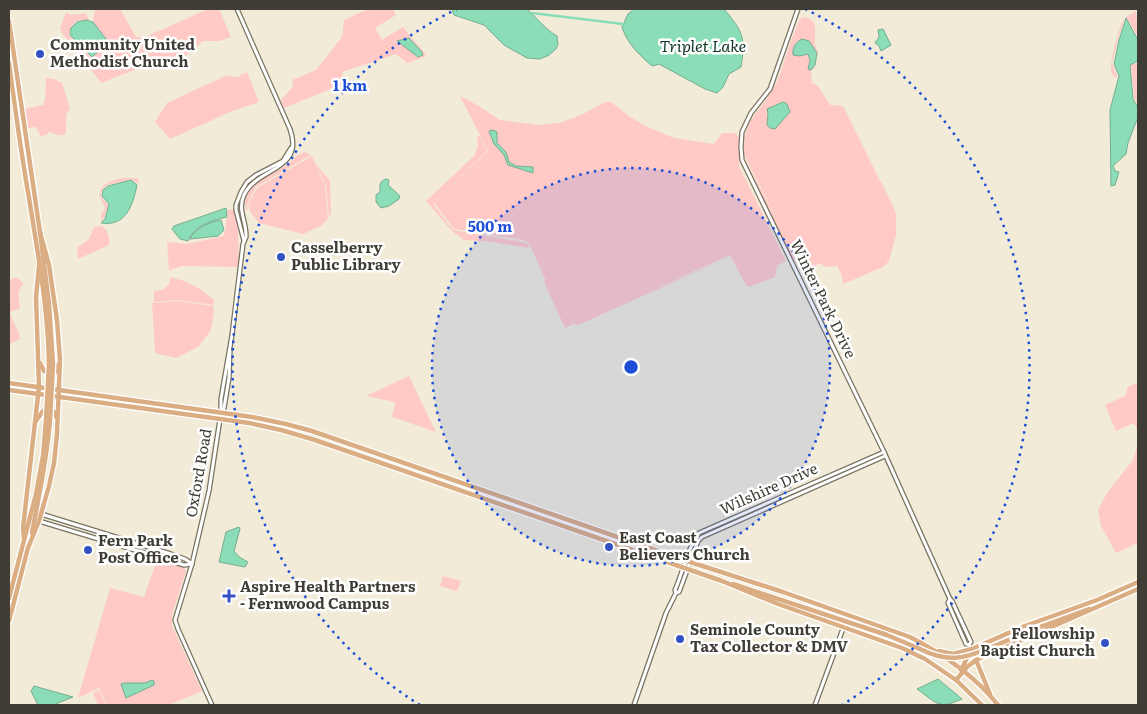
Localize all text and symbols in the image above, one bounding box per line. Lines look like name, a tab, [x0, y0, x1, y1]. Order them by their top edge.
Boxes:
place label: Community United Methodist Church	[50, 32, 195, 72]
water label: Triplet Lake	[660, 33, 746, 57]
marker: Community United Methodist Church	[34, 48, 46, 60]
text: 1 km	[333, 73, 367, 96]
text: 500 m	[468, 214, 512, 237]
place label: Casselberry Public Library	[291, 235, 402, 275]
street label: Winter Park Drive	[786, 235, 863, 362]
marker: Casselberry Public Library	[275, 251, 287, 263]
centre of rings	[622, 358, 640, 376]
street label: Oxford Road	[178, 427, 217, 519]
street label: Wilshire Drive	[716, 456, 821, 519]
place label: East Coast Believers Church	[619, 525, 750, 565]
place label: Fern Park Post Office	[98, 528, 179, 568]
marker: East Coast Believers Church	[603, 541, 615, 553]
marker: Fern Park Post Office	[82, 544, 94, 556]
place label: Aspire Health Partners - Fernwood Campus	[240, 574, 416, 614]
marker: Aspire Health Partners - Fernwood Campus	[222, 589, 236, 603]
place label: Seminole County Tax Collector & DMV	[690, 617, 849, 657]
place label: Fellowship Baptist Church	[980, 621, 1095, 661]
marker: Seminole County Tax Collector & DMV	[674, 633, 686, 645]
marker: Fellowship Baptist Church	[1099, 637, 1111, 649]

